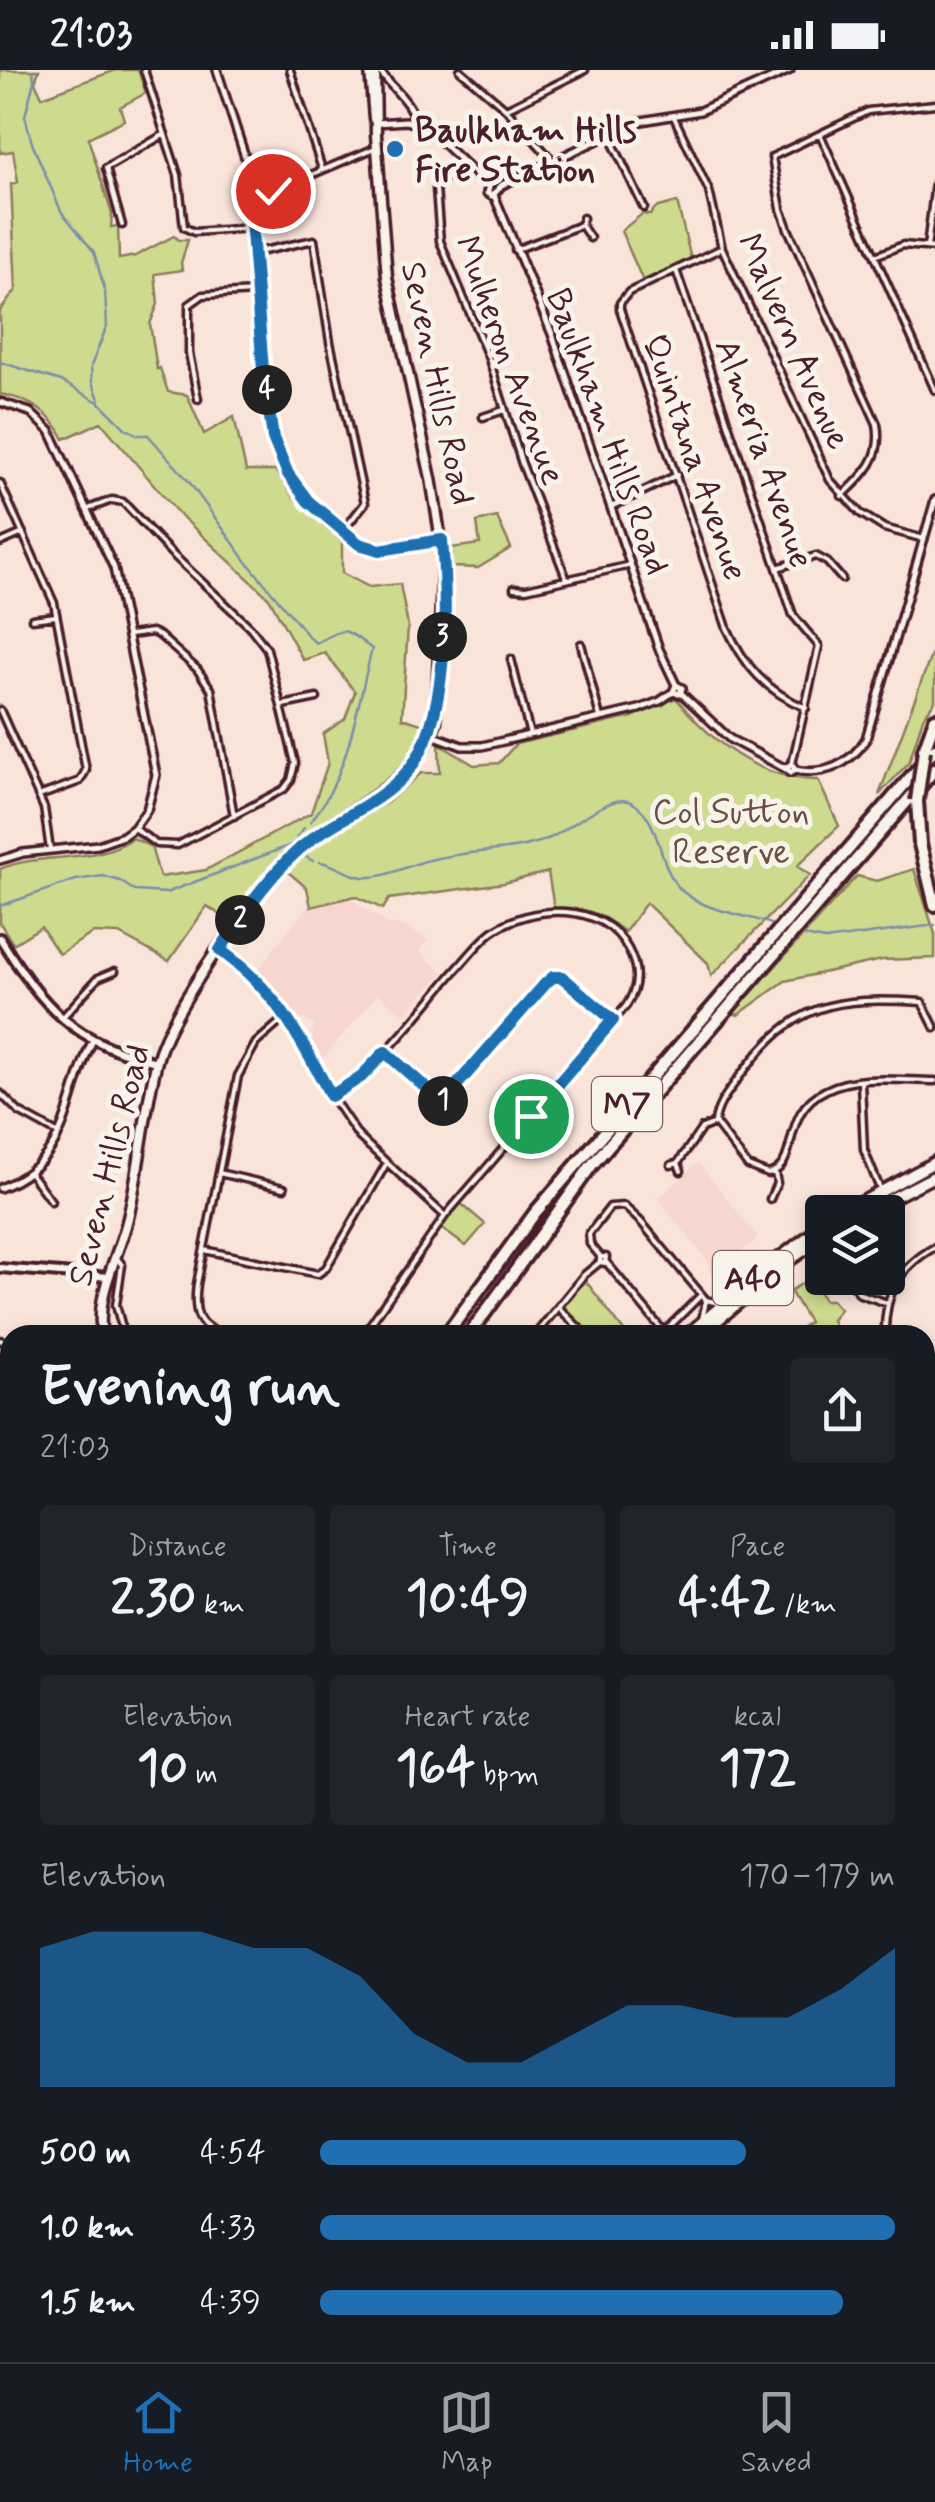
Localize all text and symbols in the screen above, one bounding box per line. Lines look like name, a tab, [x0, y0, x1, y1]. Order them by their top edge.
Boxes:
text: 21:03	[50, 11, 132, 60]
place label: Baulkham Hills Fire Station	[415, 108, 637, 194]
marker: Baulkham Hills Fire Station	[384, 138, 406, 160]
pin	[231, 149, 316, 234]
icon: check	[246, 164, 301, 219]
street label: Malvern Avenue	[725, 227, 861, 457]
street label: Mulheron Avenue	[443, 230, 576, 492]
street label: Seven Hills Road	[389, 258, 485, 509]
street label: Baulkham Hills Road	[534, 282, 680, 581]
street label: Quintana Avenue	[630, 329, 758, 587]
street label: Almeria Avenue	[702, 333, 824, 574]
pin: 4	[242, 365, 292, 415]
text: 4	[259, 371, 275, 408]
pin: 3	[417, 612, 467, 662]
text: 3	[436, 618, 448, 655]
park label: Col Sutton Reserve	[653, 790, 809, 876]
pin: 2	[215, 895, 265, 945]
text: 2	[233, 901, 247, 938]
street label: Seven Hills Road	[58, 1040, 162, 1291]
pin	[489, 1074, 574, 1159]
pin: 1	[418, 1076, 468, 1126]
road number: M7	[592, 1077, 662, 1131]
text: 1	[437, 1082, 449, 1119]
icon: arrive	[504, 1089, 559, 1144]
map controls	[805, 1195, 905, 1295]
button: layers	[805, 1195, 905, 1295]
road number: A40	[713, 1251, 793, 1305]
text: Evening run	[40, 1353, 340, 1425]
button: share	[790, 1358, 895, 1463]
text: 21:03	[40, 1427, 109, 1469]
text: Distance	[128, 1529, 227, 1566]
text: Time	[438, 1529, 497, 1566]
text: Pace	[730, 1529, 785, 1566]
text: 2.30	[110, 1566, 196, 1632]
text: 10:49	[406, 1566, 529, 1632]
text: 4:42	[678, 1566, 776, 1632]
text: km	[196, 1587, 245, 1624]
text: /km	[776, 1587, 837, 1624]
text: Elevation	[122, 1699, 233, 1736]
text: Heart rate	[405, 1699, 530, 1736]
text: kcal	[734, 1699, 781, 1736]
text: 10	[137, 1736, 188, 1802]
text: 164	[396, 1736, 475, 1802]
text: 172	[719, 1736, 796, 1802]
text: m	[188, 1757, 218, 1794]
text: bpm	[475, 1757, 539, 1794]
text: Elevation	[40, 1855, 166, 1897]
text: 170–179 m	[739, 1855, 895, 1897]
text: 500 m	[40, 2132, 131, 2174]
text: 4:54	[200, 2132, 266, 2174]
text: 1.0 km	[40, 2207, 134, 2249]
text: 4:33	[200, 2207, 255, 2249]
text: 1.5 km	[40, 2282, 136, 2324]
text: 4:39	[200, 2282, 261, 2324]
tab: Home	[123, 2385, 193, 2482]
tab: Map	[439, 2385, 494, 2482]
tab: Saved	[741, 2385, 812, 2482]

